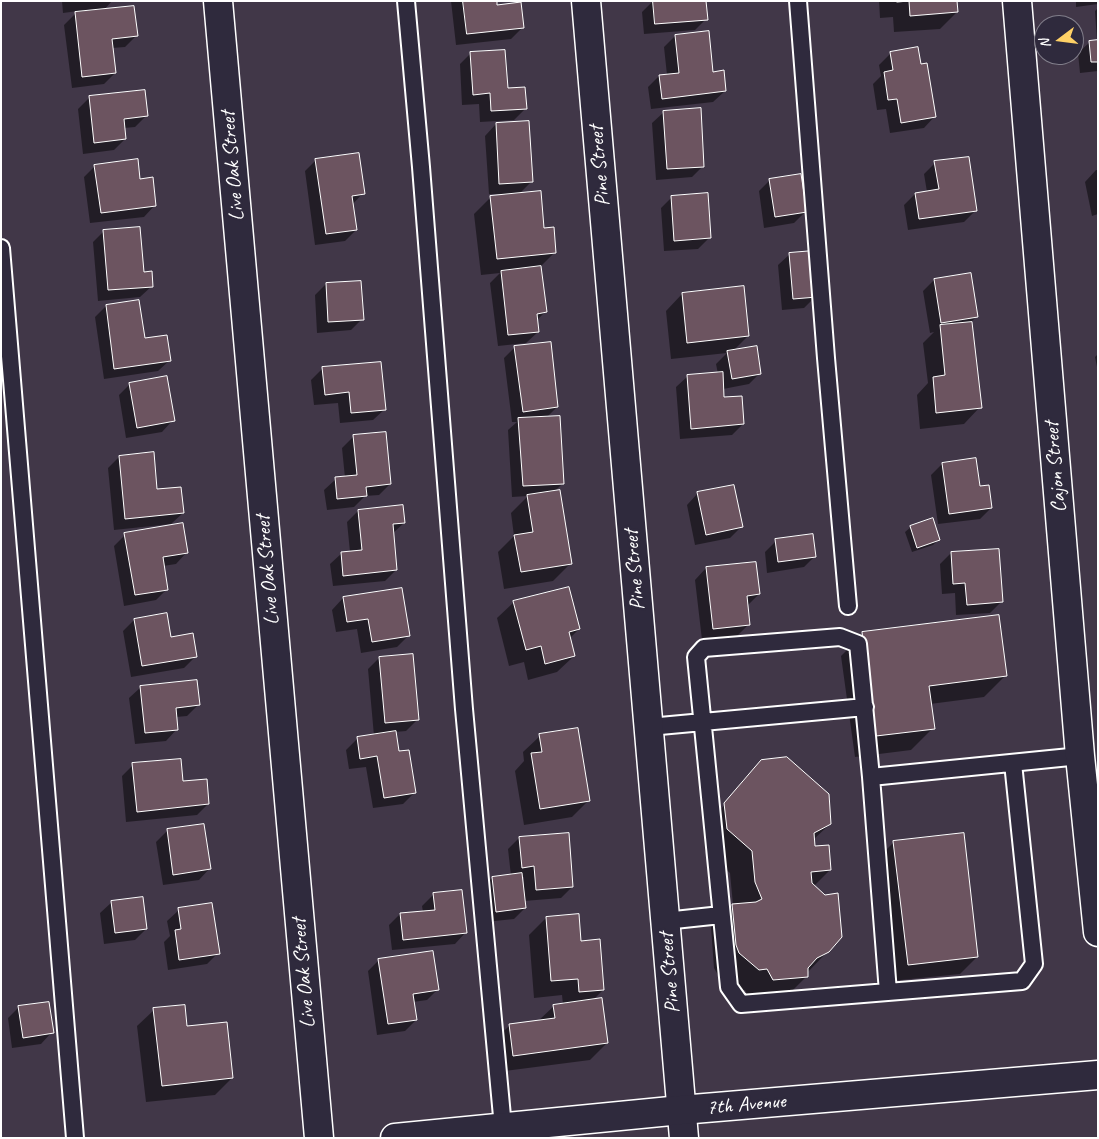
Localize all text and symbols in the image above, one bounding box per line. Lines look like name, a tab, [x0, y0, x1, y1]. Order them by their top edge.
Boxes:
north arrow	[1034, 15, 1084, 65]
text: N	[1036, 37, 1054, 50]
street label: Live Oak Street	[216, 110, 250, 222]
street label: Pine Street	[584, 125, 616, 207]
street label: Cajon Street	[1039, 421, 1073, 513]
street label: Live Oak Street	[251, 514, 285, 626]
street label: Pine Street	[619, 529, 651, 611]
street label: Live Oak Street	[287, 917, 321, 1029]
street label: Pine Street	[654, 932, 686, 1014]
street label: 7th Avenue	[705, 1089, 787, 1121]

